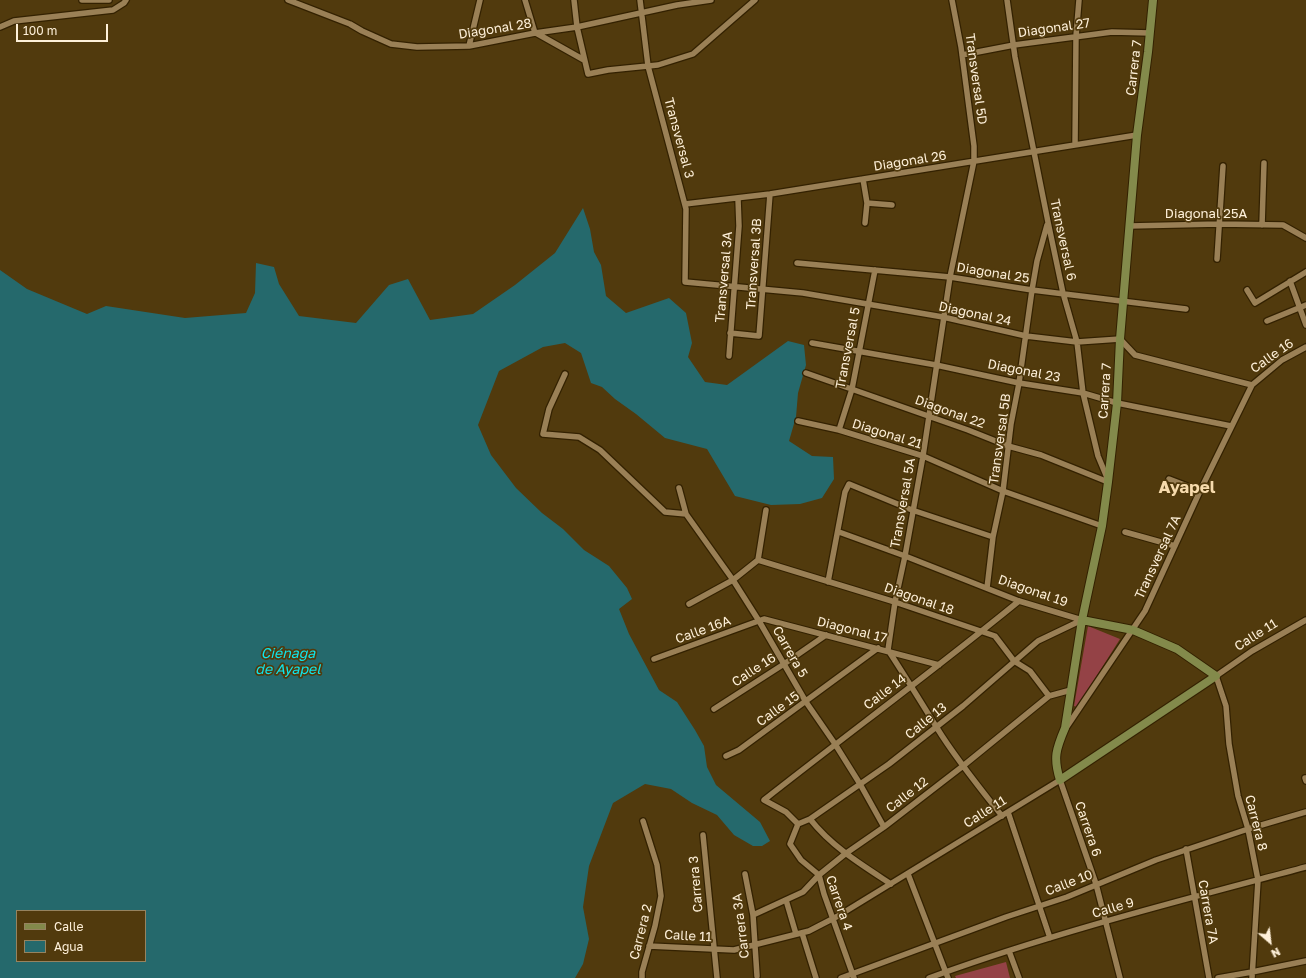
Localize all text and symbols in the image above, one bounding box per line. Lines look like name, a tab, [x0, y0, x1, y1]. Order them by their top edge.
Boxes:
street label: Diagonal 27	[1017, 15, 1091, 41]
scale bar	[18, 16, 110, 42]
street label: Diagonal 28	[457, 16, 533, 42]
text: 100 m	[23, 23, 57, 38]
street label: Transversal 5D	[962, 32, 990, 126]
street label: Carrera 7	[1123, 39, 1145, 97]
street label: Transversal 3	[661, 96, 697, 180]
street label: Diagonal 26	[872, 148, 948, 174]
street label: Transversal 6	[1047, 198, 1079, 282]
street label: Diagonal 25A	[1165, 206, 1247, 222]
street label: Transversal 3B	[743, 218, 765, 310]
street label: Transversal 3A	[712, 231, 736, 323]
street label: Diagonal 25	[955, 260, 1031, 286]
street label: Diagonal 24	[937, 299, 1013, 329]
street label: Transversal 5	[832, 306, 864, 390]
street label: Calle 16	[1247, 335, 1297, 377]
street label: Diagonal 23	[986, 356, 1062, 386]
street label: Carrera 7	[1095, 362, 1115, 420]
street label: Diagonal 22	[913, 392, 987, 432]
street label: Transversal 5B	[986, 393, 1014, 485]
street label: Diagonal 21	[850, 416, 924, 452]
street label: Transversal 5A	[887, 457, 919, 549]
district label: Ayapel	[1159, 478, 1215, 498]
street label: Transversal 7A	[1132, 512, 1184, 602]
street label: Diagonal 19	[996, 572, 1070, 610]
street label: Diagonal 18	[882, 580, 956, 618]
street label: Calle 16A	[673, 613, 733, 647]
street label: Diagonal 17	[815, 614, 889, 646]
street label: Calle 11	[1232, 616, 1280, 654]
street label: Carrera 5	[769, 624, 811, 680]
water label: Ciénaga de Ayapel	[255, 646, 321, 678]
street label: Calle 16	[729, 650, 779, 690]
street label: Calle 14	[861, 671, 909, 713]
street label: Calle 15	[754, 688, 802, 730]
street label: Calle 13	[902, 699, 950, 743]
street label: Calle 12	[883, 774, 931, 816]
street label: Calle 11	[961, 793, 1009, 831]
street label: Carrera 8	[1242, 793, 1270, 853]
street label: Carrera 6	[1071, 799, 1105, 859]
street label: Carrera 3	[686, 855, 706, 913]
street label: Calle 10	[1043, 867, 1095, 899]
street label: Carrera 4	[822, 873, 856, 933]
street label: Carrera 7A	[1195, 879, 1221, 945]
street label: Carrera 3A	[729, 893, 753, 959]
street label: Calle 9	[1090, 895, 1136, 921]
street label: Carrera 2	[627, 903, 655, 961]
legend	[16, 910, 146, 962]
text: Calle	[54, 919, 83, 934]
north arrow	[1250, 922, 1290, 962]
street label: Calle 11	[664, 927, 712, 945]
text: Agua	[54, 939, 83, 954]
text: N	[1269, 945, 1283, 961]

